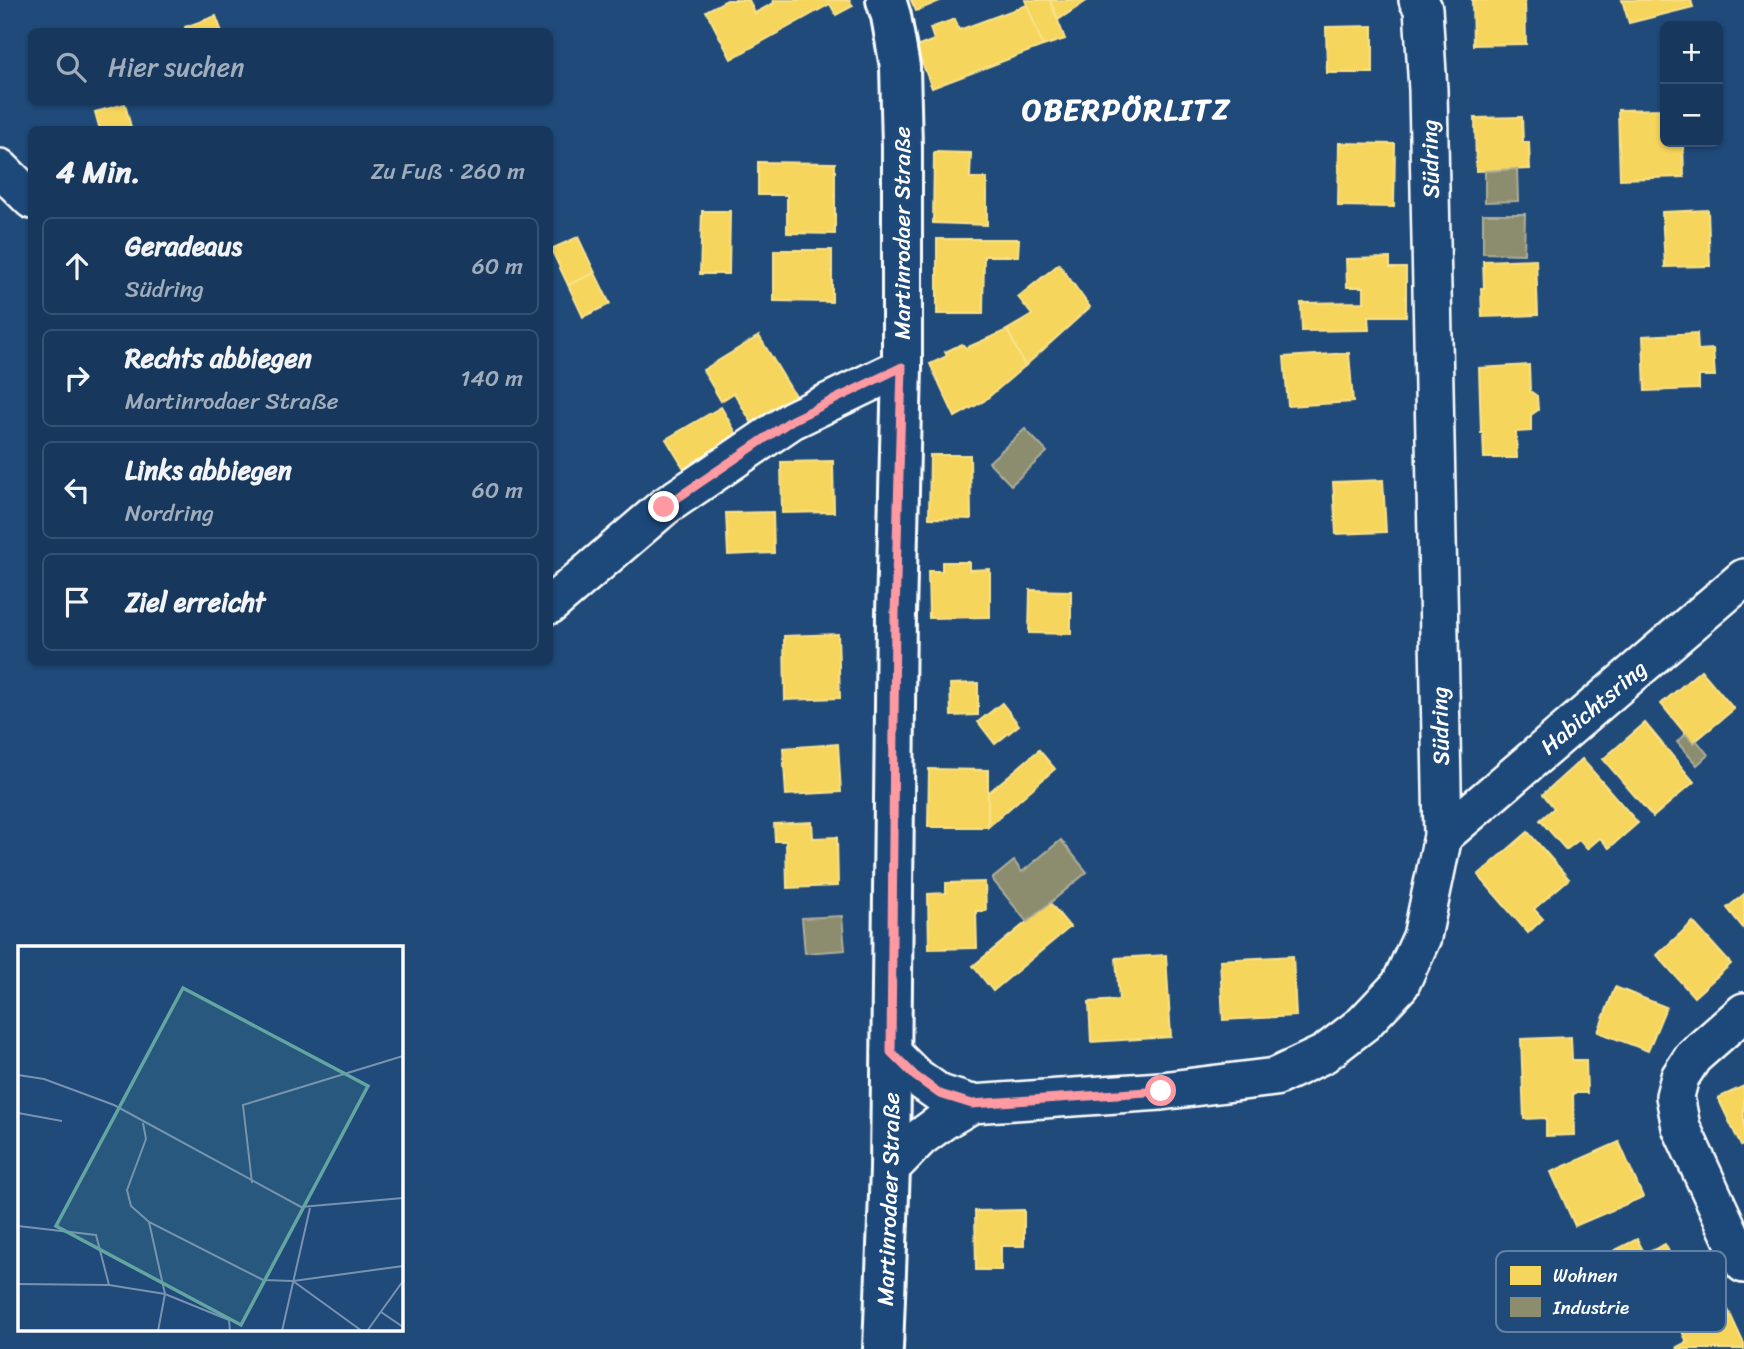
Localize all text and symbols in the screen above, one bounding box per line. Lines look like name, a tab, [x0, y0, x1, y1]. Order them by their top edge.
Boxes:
map controls	[1660, 21, 1723, 147]
button: +	[1660, 21, 1723, 84]
search box	[28, 28, 553, 105]
text: Hier suchen	[108, 44, 244, 90]
icon: search	[52, 48, 90, 86]
district label: OBERPÖRLITZ	[1022, 83, 1232, 137]
button: −	[1660, 84, 1723, 147]
street label: Südring	[1409, 119, 1452, 199]
street label: Martinrodaer Straße	[882, 126, 923, 340]
text: 4 Min.	[56, 145, 141, 199]
text: Zu Fuß · 260 m	[371, 151, 525, 192]
text: Geradeaus	[125, 223, 242, 269]
text: 60 m	[472, 246, 523, 287]
icon: ahead	[58, 247, 96, 285]
text: Südring	[125, 269, 204, 310]
text: Rechts abbiegen	[125, 335, 312, 381]
text: 140 m	[461, 358, 523, 399]
icon: right	[58, 359, 96, 397]
text: Martinrodaer Straße	[125, 381, 339, 422]
text: Links abbiegen	[125, 447, 292, 493]
text: 60 m	[472, 470, 523, 511]
icon: left	[58, 471, 96, 509]
route end	[648, 491, 679, 522]
text: Nordring	[125, 493, 214, 534]
text: Ziel erreicht	[125, 579, 265, 625]
icon: arrive	[58, 583, 96, 621]
street label: Habichtsring	[1531, 649, 1657, 766]
street label: Südring	[1419, 686, 1462, 766]
inset map	[18, 946, 402, 1332]
route start	[1145, 1075, 1176, 1106]
street label: Martinrodaer Straße	[865, 1092, 912, 1307]
legend	[1496, 1251, 1726, 1332]
text: Wohnen	[1553, 1259, 1618, 1292]
text: Industrie	[1552, 1291, 1629, 1324]

